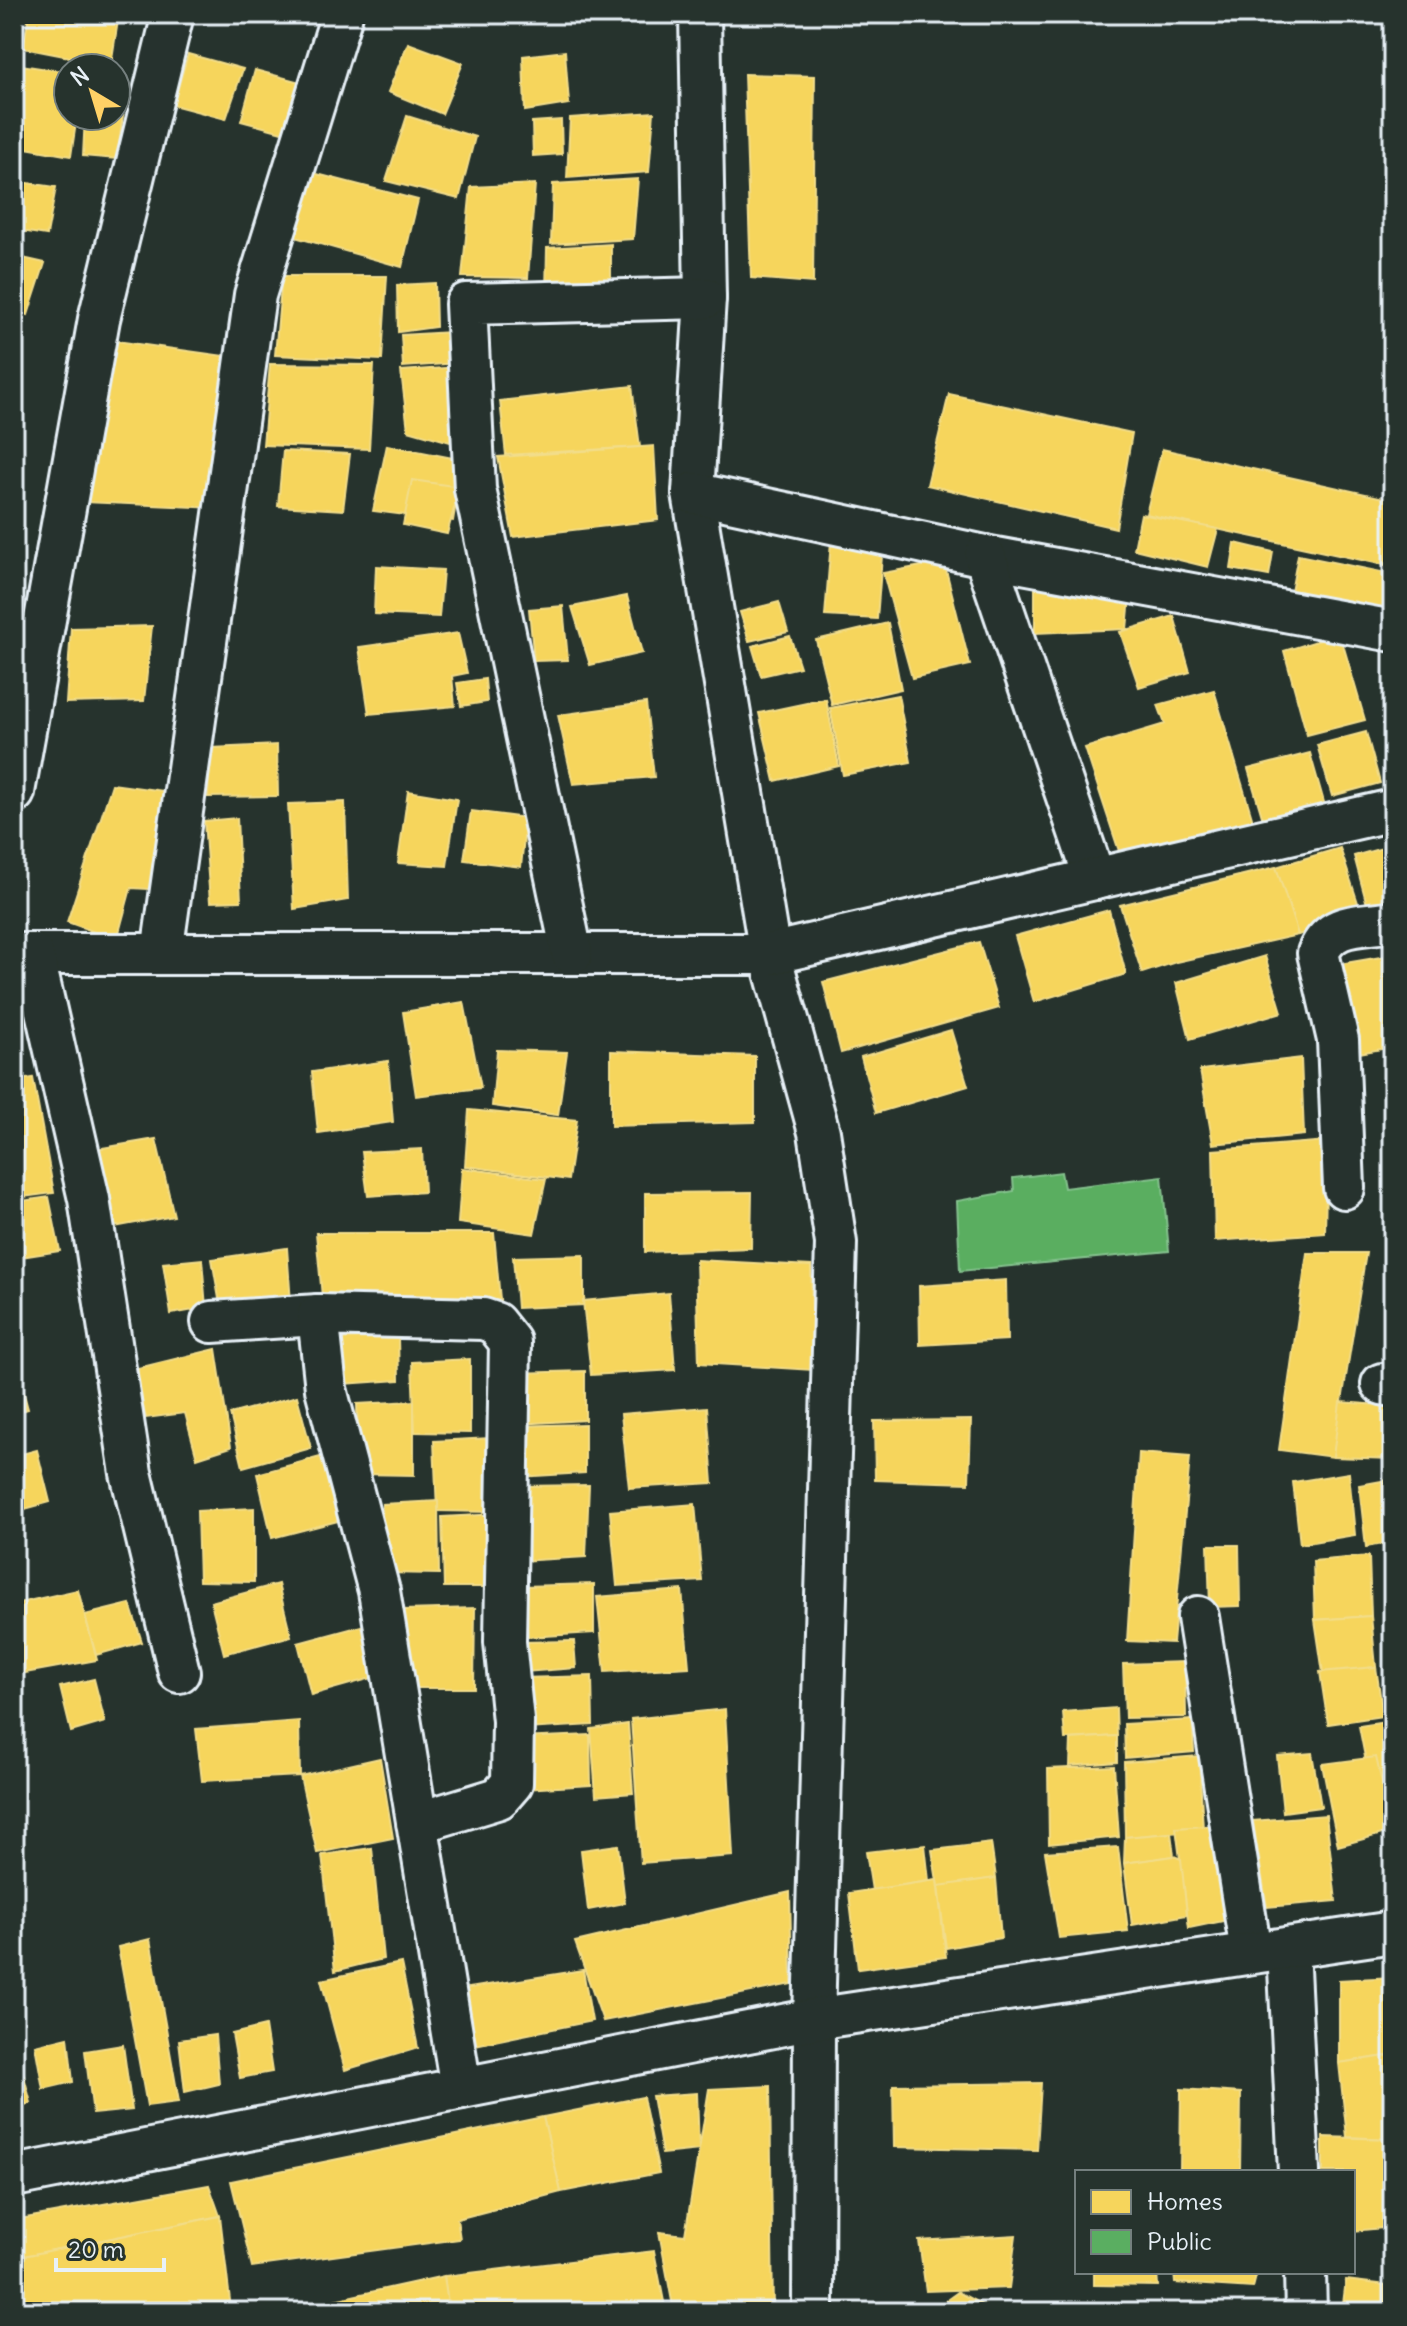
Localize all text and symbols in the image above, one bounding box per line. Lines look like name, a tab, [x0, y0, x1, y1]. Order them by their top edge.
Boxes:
north arrow	[52, 52, 132, 132]
text: N	[65, 61, 94, 92]
legend	[1075, 2170, 1355, 2274]
text: Homes	[1147, 2186, 1223, 2216]
scale bar	[56, 2222, 164, 2272]
text: Public	[1147, 2226, 1212, 2256]
text: 20 m	[68, 2234, 124, 2264]

